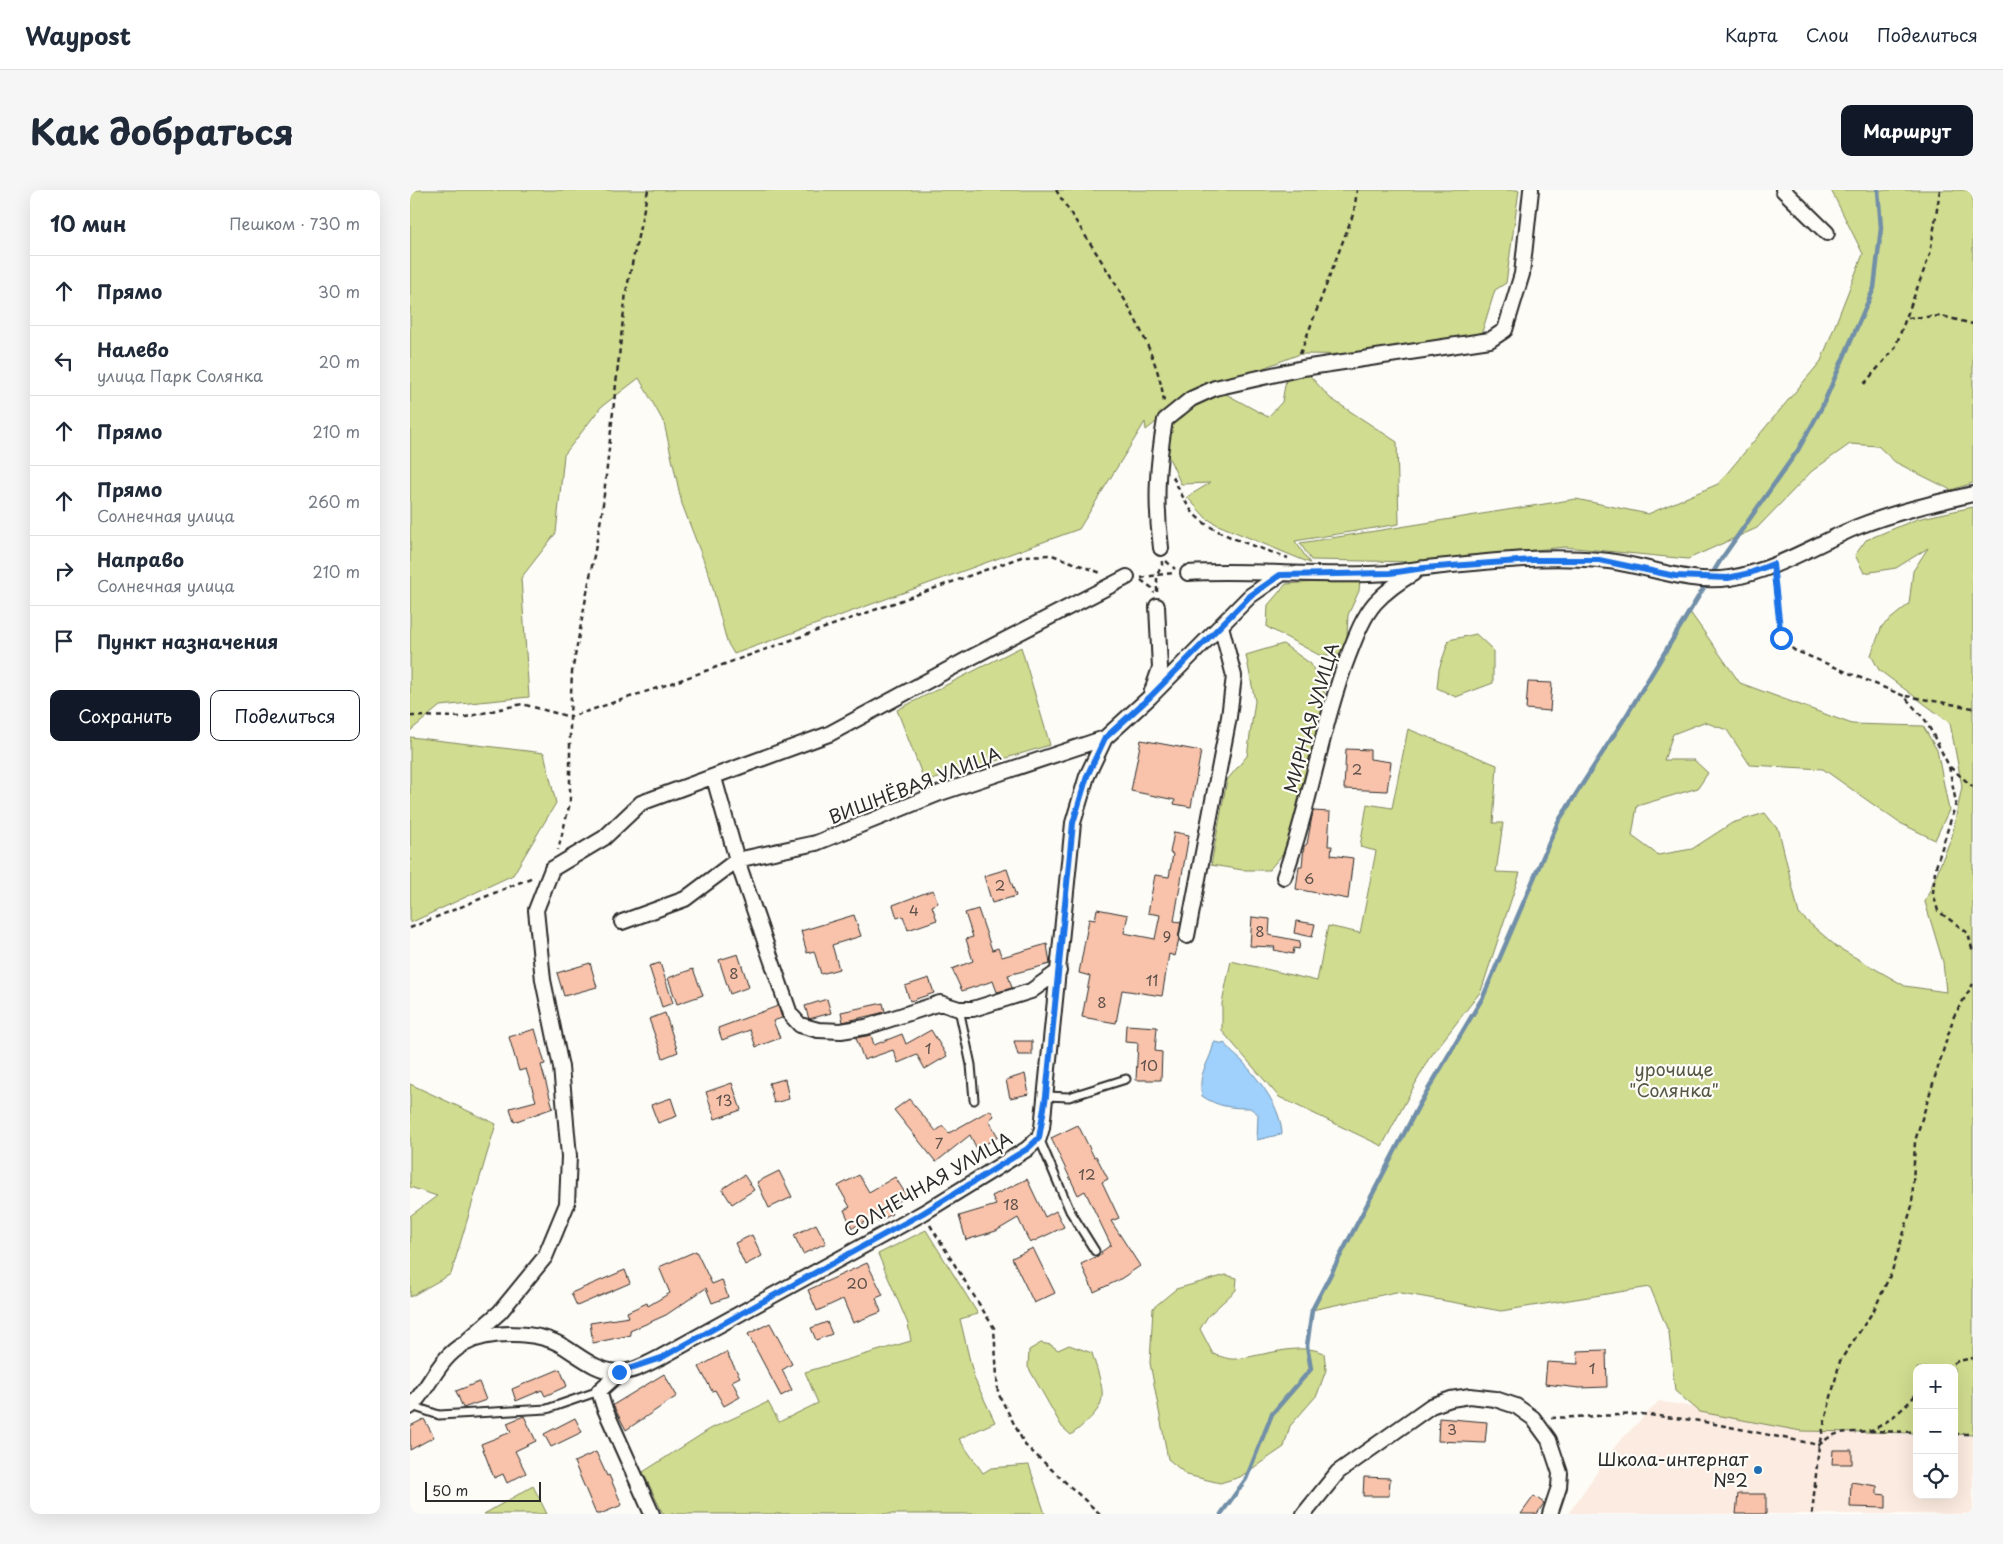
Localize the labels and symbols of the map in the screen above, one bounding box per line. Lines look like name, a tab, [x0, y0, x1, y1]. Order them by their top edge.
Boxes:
route start	[1770, 627, 1793, 650]
street label: МИРНАЯ УЛИЦА	[1276, 639, 1345, 796]
street label: ВИШНЁВАЯ УЛИЦА	[824, 739, 1005, 830]
house number: 2	[1352, 757, 1362, 780]
house number: 6	[1304, 866, 1314, 889]
house number: 2	[995, 873, 1005, 896]
house number: 4	[909, 898, 919, 921]
house number: 8	[1255, 919, 1265, 942]
house number: 9	[1163, 924, 1171, 947]
house number: 8	[729, 961, 739, 984]
house number: 11	[1146, 968, 1158, 991]
house number: 8	[1097, 990, 1107, 1013]
house number: 1	[925, 1036, 931, 1059]
house number: 10	[1140, 1053, 1158, 1076]
park label: урочище "Солянка"	[1629, 1055, 1719, 1103]
house number: 13	[716, 1088, 732, 1111]
street label: СОЛНЕЧНАЯ УЛИЦА	[838, 1124, 1017, 1243]
house number: 7	[935, 1131, 944, 1154]
house number: 12	[1078, 1162, 1096, 1185]
house number: 18	[1003, 1192, 1019, 1215]
house number: 20	[846, 1271, 868, 1294]
house number: 1	[1589, 1356, 1595, 1379]
route end	[608, 1361, 631, 1384]
house number: 3	[1447, 1417, 1457, 1440]
place label: Школа-интернат №2	[1597, 1445, 1749, 1493]
marker: Школа-интернат №2	[1752, 1464, 1764, 1476]
scale bar	[425, 1479, 541, 1502]

